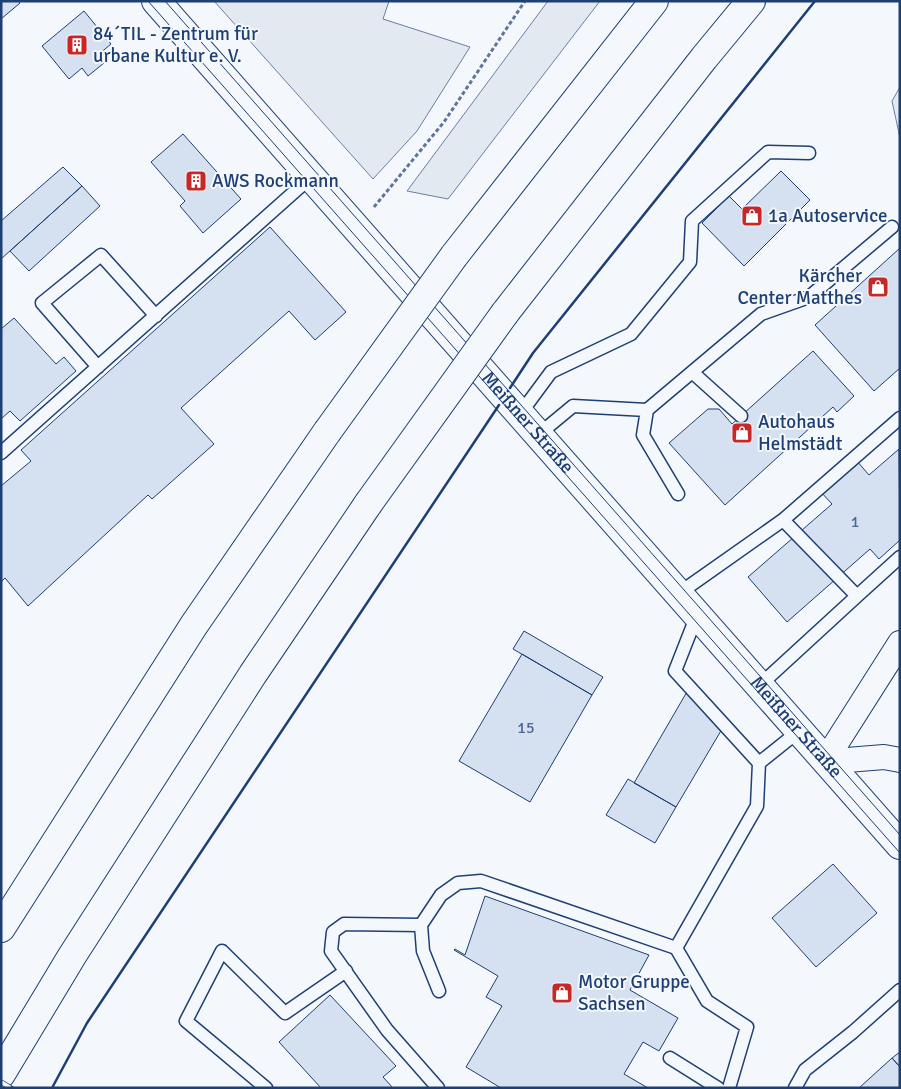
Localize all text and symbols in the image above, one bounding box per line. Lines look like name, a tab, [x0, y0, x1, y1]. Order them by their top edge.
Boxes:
place label: 84´TIL - Zentrum für urbane Kultur e. V.	[93, 22, 258, 68]
building icon: 84´TIL - Zentrum für urbane Kultur e. V.	[65, 33, 89, 57]
building icon: AWS Rockmann	[184, 169, 208, 193]
place label: AWS Rockmann	[212, 169, 339, 193]
shop icon: 1a Autoservice	[740, 204, 764, 228]
place label: 1a Autoservice	[768, 204, 888, 228]
place label: Kärcher Center Matthes	[737, 264, 862, 310]
shop icon: Kärcher Center Matthes	[866, 275, 890, 299]
street label: Meißner Straße	[476, 367, 579, 479]
place label: Autohaus Helmstädt	[758, 410, 843, 456]
shop icon: Autohaus Helmstädt	[730, 421, 754, 445]
house number: 1	[851, 512, 859, 532]
street label: Meißner Straße	[745, 671, 847, 783]
house number: 15	[517, 718, 535, 738]
place label: Motor Gruppe Sachsen	[578, 970, 690, 1016]
shop icon: Motor Gruppe Sachsen	[550, 981, 574, 1005]

